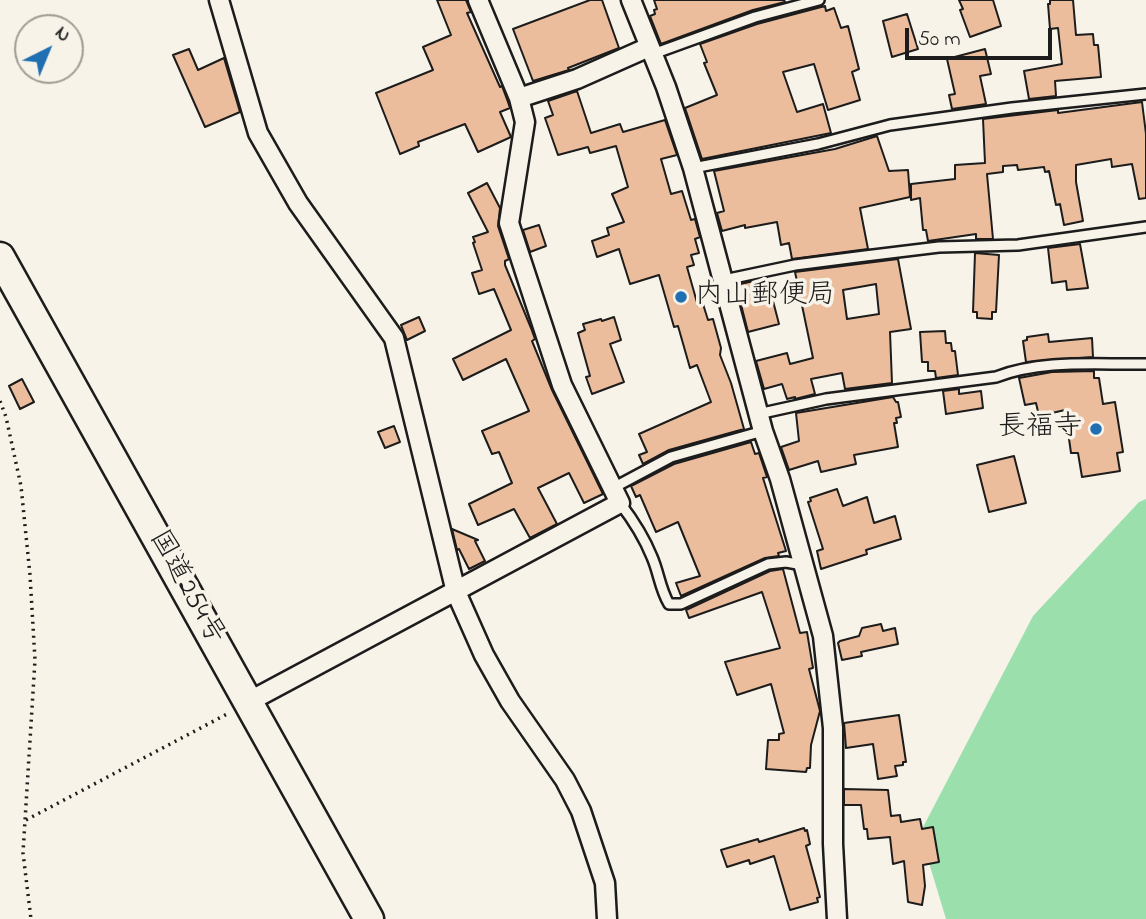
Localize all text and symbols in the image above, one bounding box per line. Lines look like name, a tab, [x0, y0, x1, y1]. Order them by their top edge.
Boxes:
north arrow	[14, 14, 84, 84]
scale bar	[908, 14, 1055, 58]
text: N	[48, 20, 76, 49]
text: 50 m	[918, 25, 961, 55]
place label: 内山郵便局	[695, 280, 835, 314]
marker: 内山郵便局	[673, 289, 689, 305]
place label: 長福寺	[998, 412, 1082, 446]
marker: 長福寺	[1088, 421, 1104, 437]
street label: 国道254号	[140, 525, 230, 651]

